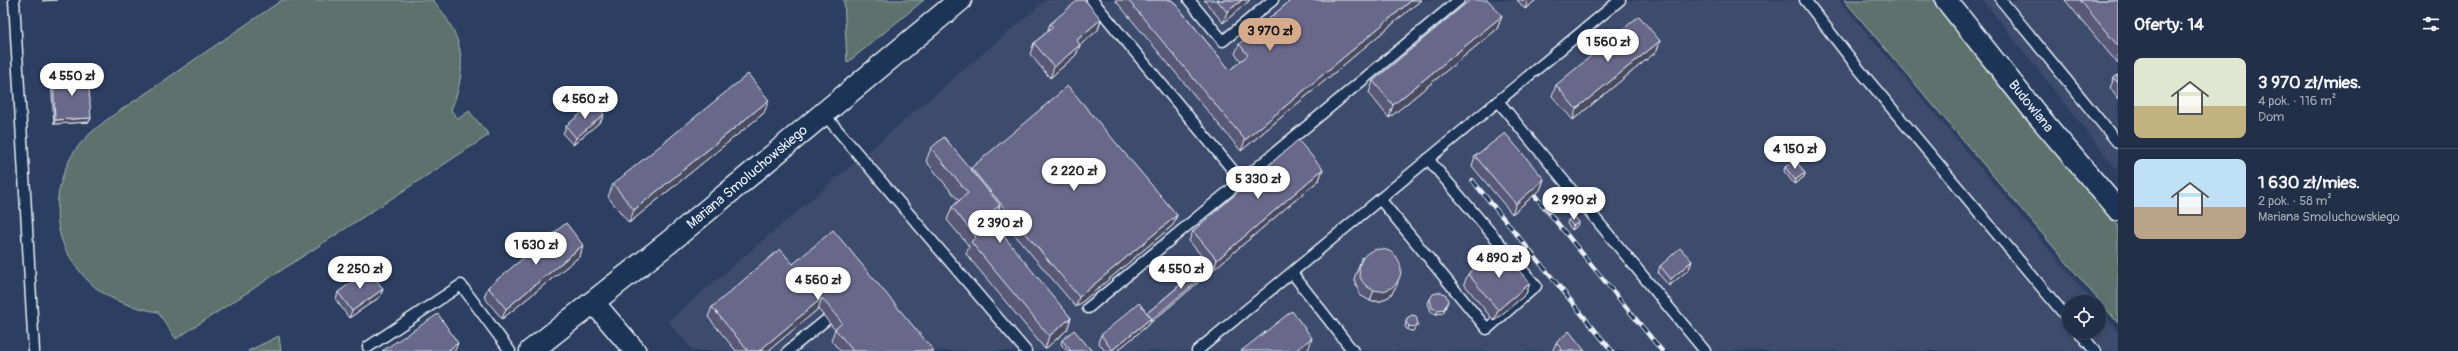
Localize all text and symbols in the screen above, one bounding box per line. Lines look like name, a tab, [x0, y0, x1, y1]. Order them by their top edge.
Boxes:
icon: filters	[2420, 13, 2442, 35]
text: Oferty: 14	[2134, 14, 2204, 35]
pin: 3 970 zł	[1229, 18, 1311, 52]
text: 3 970 zł	[1247, 23, 1293, 39]
pin: 1 560 zł	[1567, 29, 1649, 63]
text: 1 560 zł	[1586, 34, 1630, 50]
pin: 4 550 zł	[31, 63, 113, 97]
text: 4 550 zł	[49, 68, 95, 84]
text: 3 970 zł/mies.	[2258, 72, 2361, 93]
icon: home	[2166, 74, 2214, 122]
street label: Budowlana	[2005, 76, 2057, 136]
pin: 4 560 zł	[544, 86, 626, 120]
text: 4 560 zł	[562, 91, 608, 107]
text: 4 pok. · 116 m²	[2258, 93, 2336, 109]
text: Dom	[2258, 109, 2284, 125]
street label: Mariana Smoluchowskiego	[683, 121, 811, 233]
pin: 4 150 zł	[1754, 136, 1836, 170]
text: 4 150 zł	[1773, 141, 1817, 157]
pin: 2 220 zł	[1033, 158, 1115, 192]
text: 2 220 zł	[1051, 163, 1097, 179]
pin: 5 330 zł	[1217, 166, 1299, 200]
text: 5 330 zł	[1235, 171, 1281, 187]
text: 1 630 zł/mies.	[2258, 172, 2360, 193]
icon: home	[2166, 175, 2214, 223]
pin: 2 990 zł	[1533, 187, 1615, 221]
text: 2 990 zł	[1551, 192, 1597, 208]
text: 2 pok. · 58 m²	[2258, 193, 2332, 209]
text: Mariana Smoluchowskiego	[2258, 209, 2400, 225]
pin: 2 390 zł	[959, 210, 1041, 244]
text: 2 390 zł	[977, 215, 1023, 231]
pin: 1 630 zł	[495, 232, 577, 266]
text: 1 630 zł	[514, 237, 558, 253]
pin: 4 890 zł	[1458, 245, 1540, 279]
text: 4 890 zł	[1476, 250, 1522, 266]
pin: 2 250 zł	[319, 256, 401, 290]
pin: 4 550 zł	[1140, 256, 1222, 290]
text: 2 250 zł	[337, 261, 383, 277]
text: 4 550 zł	[1158, 261, 1204, 277]
pin: 4 560 zł	[777, 267, 859, 301]
text: 4 560 zł	[795, 272, 841, 288]
map controls	[2062, 295, 2106, 339]
button: locate	[2062, 295, 2106, 339]

